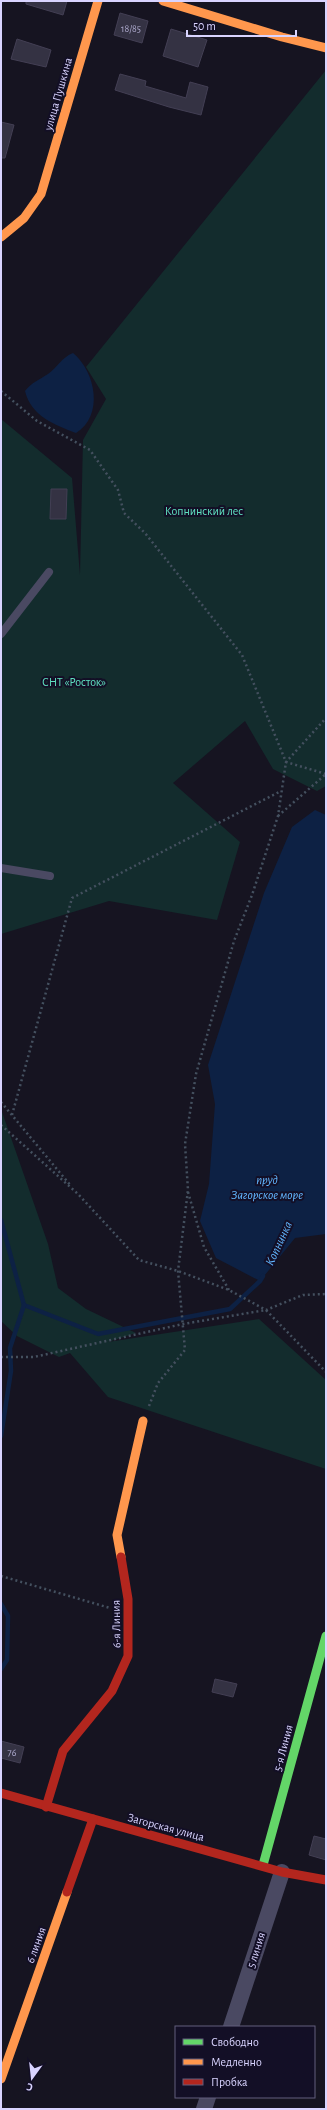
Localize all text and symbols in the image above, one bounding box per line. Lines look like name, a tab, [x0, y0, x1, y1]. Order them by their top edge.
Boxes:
scale bar	[187, 12, 296, 38]
text: 50 m	[193, 20, 216, 32]
house number: 18/85	[121, 24, 141, 34]
street label: улица Пушкина	[42, 56, 75, 133]
park label: Копнинский лес	[165, 505, 243, 517]
park label: СНТ «Росток»	[42, 676, 106, 688]
water label: пруд Загорское море	[231, 1174, 303, 1202]
water label: Копнинка	[264, 1219, 295, 1268]
street label: 6-я Линия	[110, 1600, 122, 1648]
street label: 5-я Линия	[271, 1723, 295, 1773]
house number: 76	[8, 1748, 17, 1758]
street label: Загорская улица	[126, 1811, 206, 1844]
street label: 6 линия	[24, 1925, 48, 1965]
street label: 5 линия	[245, 1931, 267, 1969]
legend	[175, 2026, 315, 2098]
text: Свободно	[211, 2036, 259, 2048]
text: Медленно	[211, 2056, 262, 2068]
north arrow	[12, 2058, 52, 2098]
text: Пробка	[211, 2076, 248, 2088]
text: С	[25, 2081, 34, 2093]

